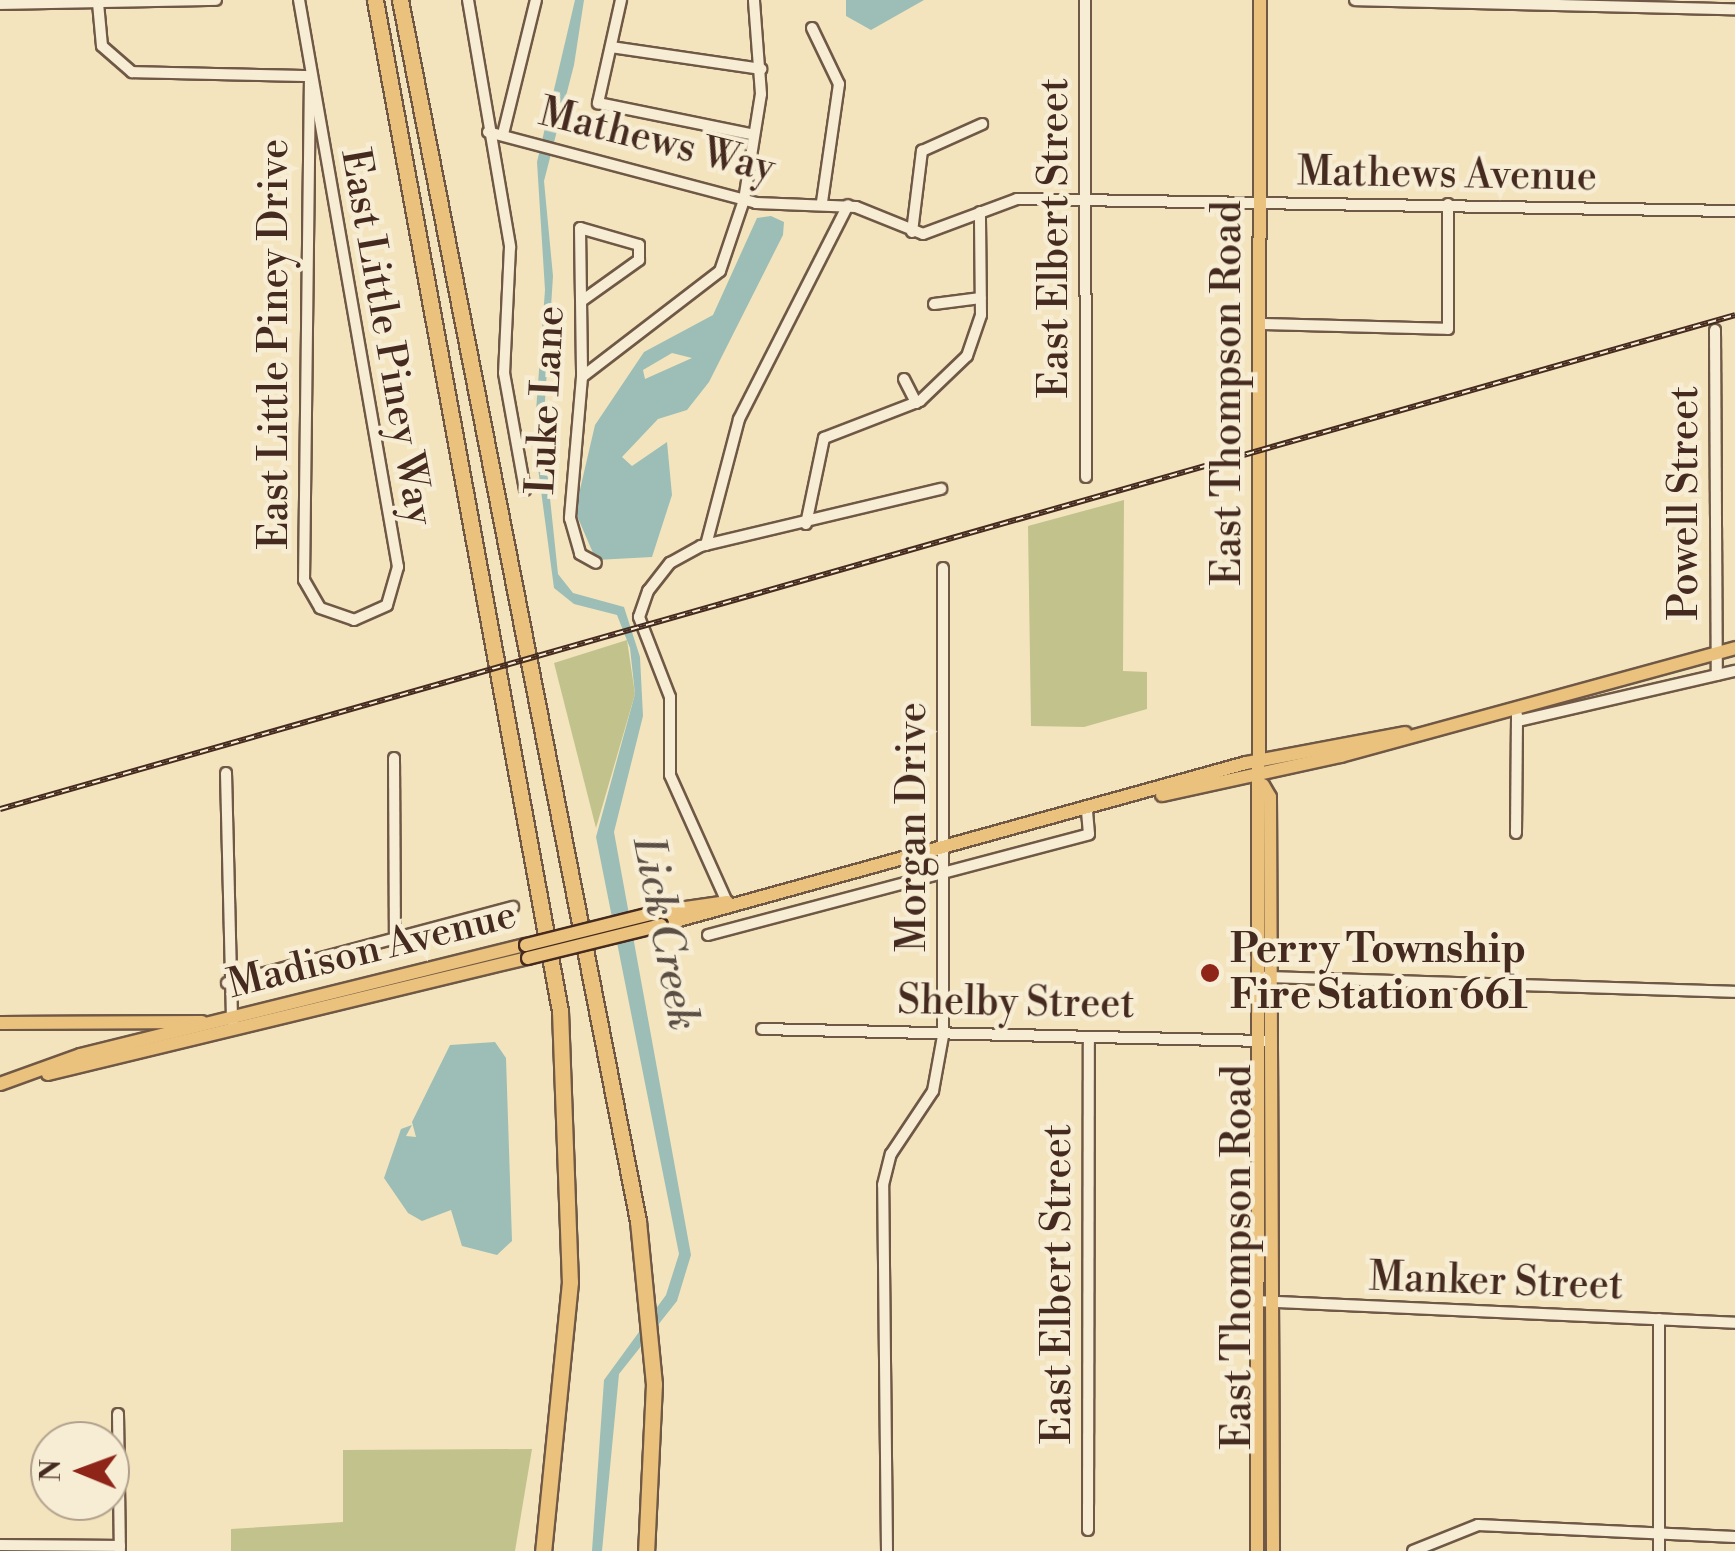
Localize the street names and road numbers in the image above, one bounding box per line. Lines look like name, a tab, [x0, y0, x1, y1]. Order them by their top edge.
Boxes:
street label: East Elbert Street	[1031, 78, 1079, 398]
street label: Mathews Way	[534, 89, 780, 193]
street label: East Little Piney Drive	[251, 139, 299, 549]
street label: East Little Piney Way	[330, 145, 444, 529]
street label: Mathews Avenue	[1297, 148, 1597, 202]
street label: East Thompson Road	[1204, 201, 1252, 585]
street label: Luke Lane	[517, 304, 575, 496]
street label: Powell Street	[1661, 386, 1709, 620]
street label: Morgan Drive	[889, 702, 937, 952]
street label: Madison Avenue	[223, 891, 521, 1009]
street label: Shelby Street	[897, 977, 1135, 1029]
street label: East Thompson Road	[1214, 1065, 1262, 1449]
street label: East Elbert Street	[1034, 1124, 1082, 1444]
street label: Manker Street	[1368, 1254, 1624, 1310]

